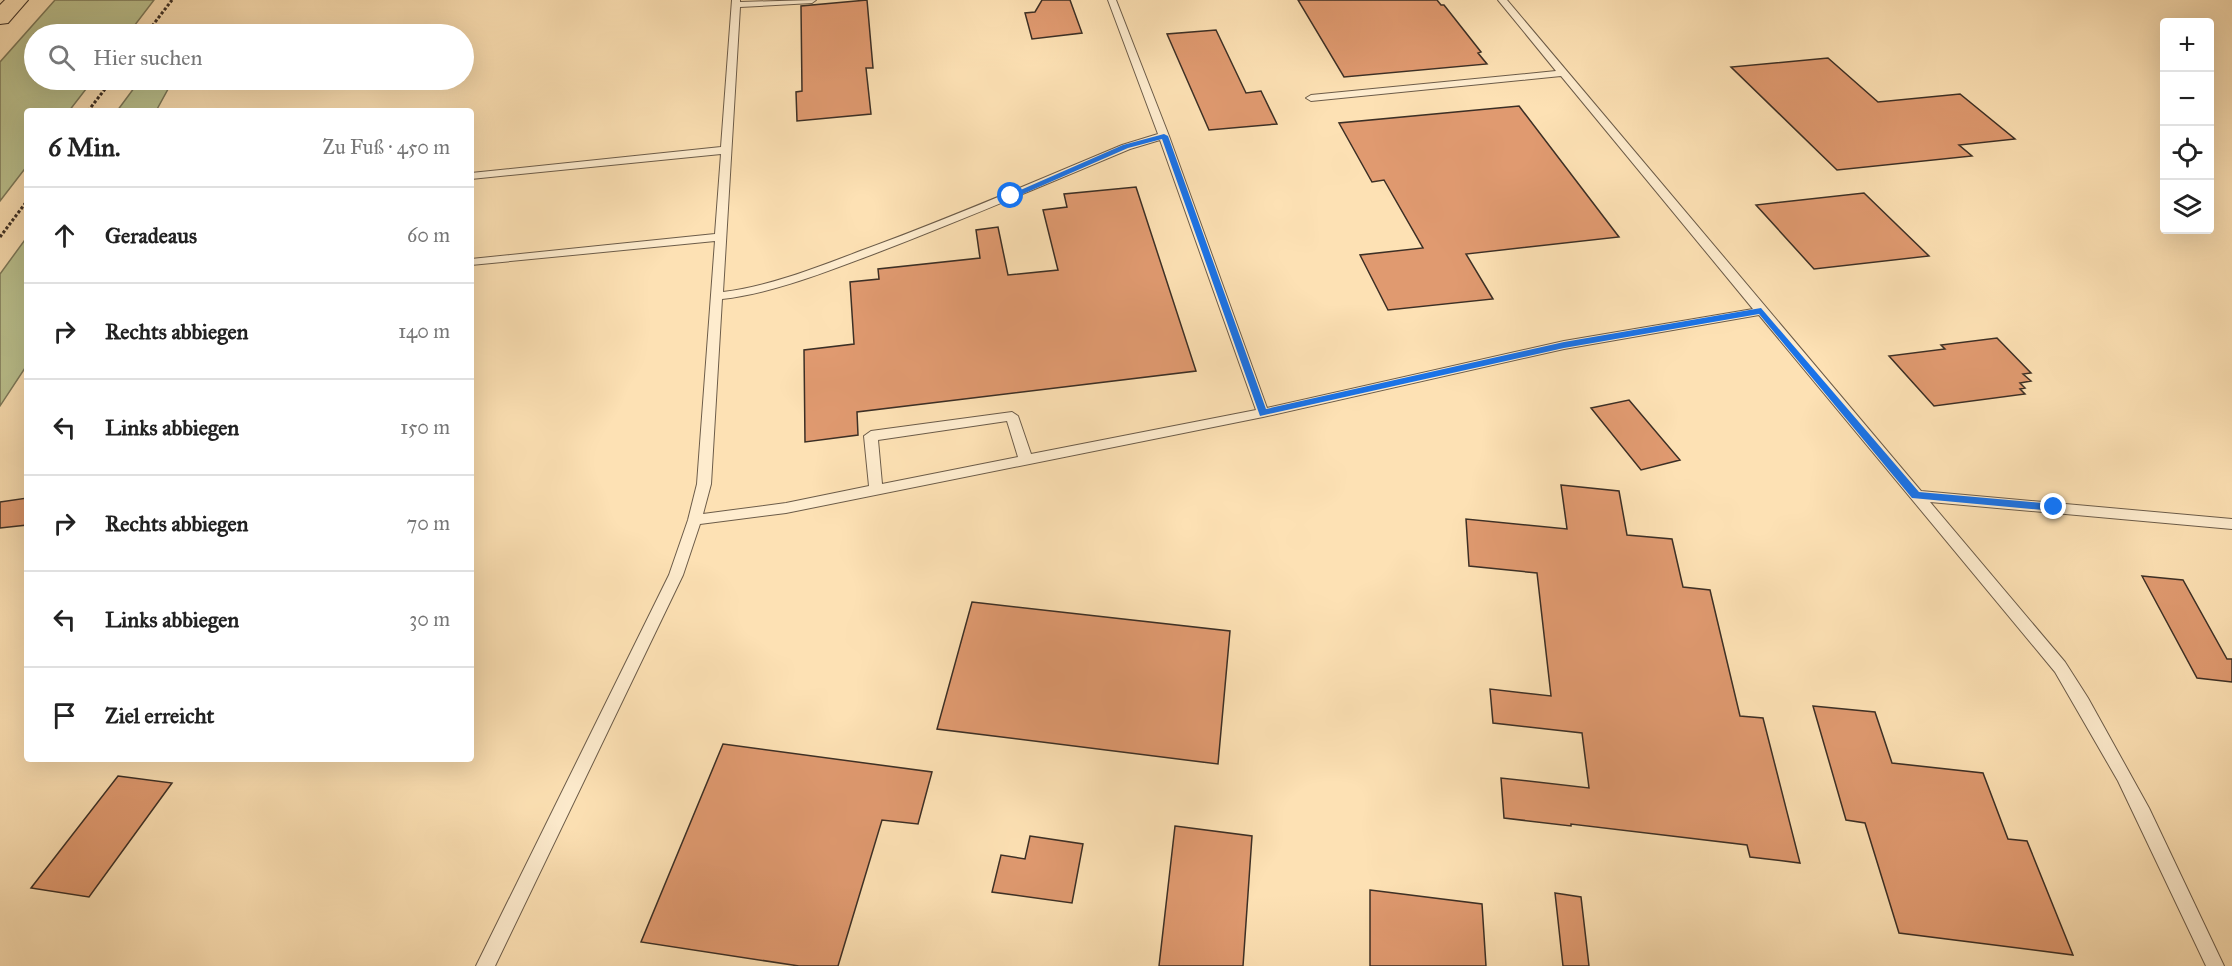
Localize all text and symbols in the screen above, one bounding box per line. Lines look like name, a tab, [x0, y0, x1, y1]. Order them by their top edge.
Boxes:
map controls	[2160, 18, 2214, 234]
button: +	[2160, 18, 2214, 72]
search box	[24, 24, 474, 90]
icon: search	[45, 41, 78, 74]
text: Hier suchen	[93, 44, 202, 71]
button: −	[2160, 72, 2214, 126]
button: locate	[2160, 126, 2214, 180]
text: 6 Min.	[48, 131, 120, 163]
text: Zu Fuß · 450 m	[323, 135, 450, 159]
button: layers	[2160, 180, 2214, 234]
route start	[997, 182, 1023, 208]
icon: ahead	[48, 219, 81, 252]
text: Geradeaus	[105, 222, 197, 249]
text: 60 m	[407, 223, 450, 247]
icon: right	[48, 315, 81, 348]
text: Rechts abbiegen	[105, 318, 248, 345]
text: 140 m	[398, 319, 450, 343]
icon: left	[48, 411, 81, 444]
text: Links abbiegen	[105, 414, 239, 441]
text: 150 m	[400, 415, 450, 439]
route end	[2040, 493, 2066, 519]
icon: right	[48, 507, 81, 540]
text: Rechts abbiegen	[105, 510, 248, 537]
text: 70 m	[407, 511, 450, 535]
icon: left	[48, 603, 81, 636]
text: Links abbiegen	[105, 606, 239, 633]
text: 30 m	[409, 607, 450, 631]
icon: arrive	[48, 699, 81, 732]
text: Ziel erreicht	[105, 702, 214, 729]

